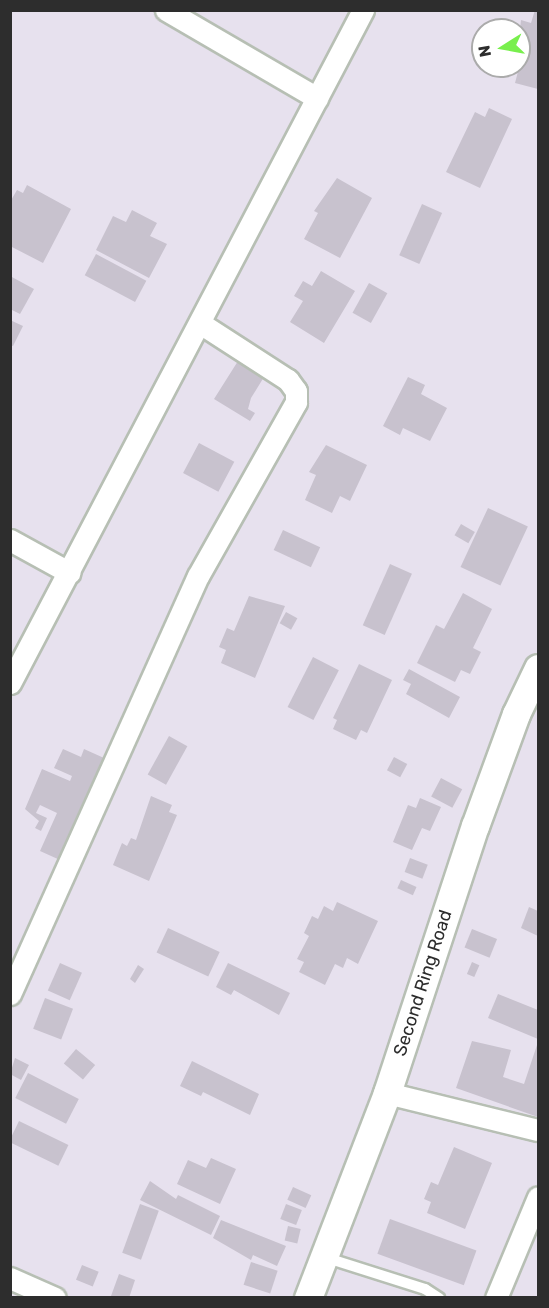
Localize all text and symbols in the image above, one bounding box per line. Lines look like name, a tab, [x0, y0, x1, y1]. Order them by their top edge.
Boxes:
north arrow	[471, 18, 531, 78]
text: N	[474, 44, 495, 59]
street label: Second Ring Road	[389, 907, 457, 1059]

